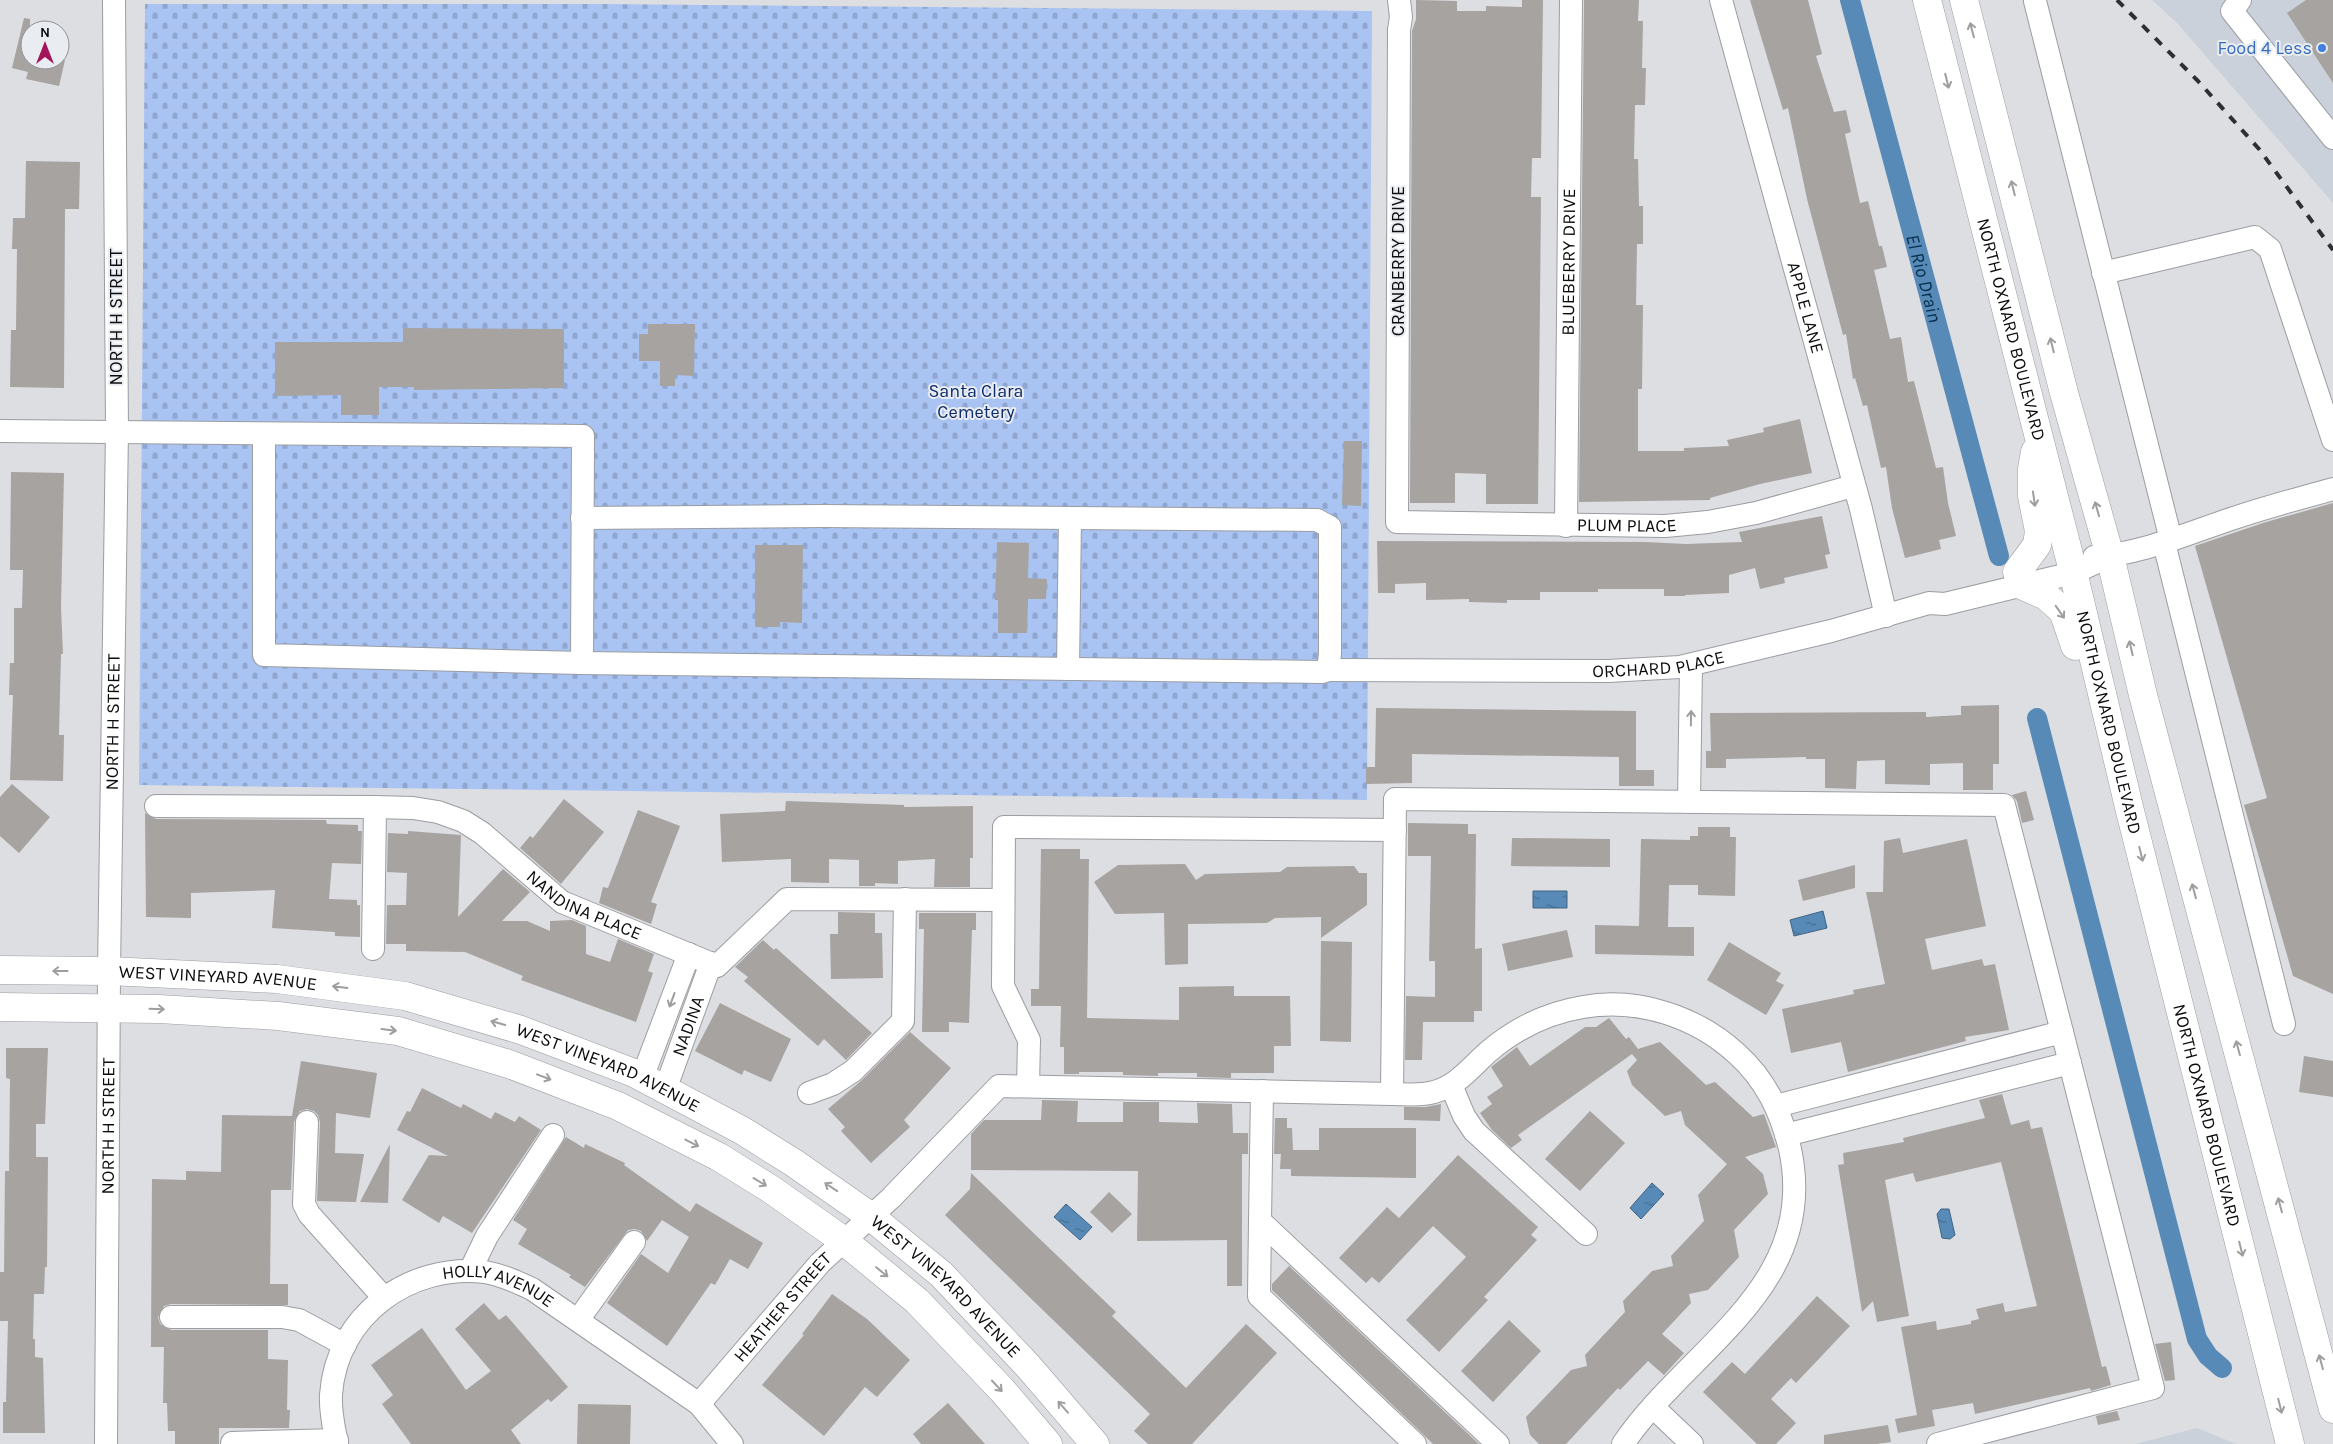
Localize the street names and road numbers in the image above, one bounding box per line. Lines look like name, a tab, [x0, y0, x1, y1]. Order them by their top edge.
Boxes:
street label: CRANBERRY DRIVE	[1387, 186, 1409, 336]
street label: BLUEBERRY DRIVE	[1557, 188, 1580, 336]
street label: NORTH OXNARD BOULEVARD	[1972, 216, 2050, 443]
street label: NORTH H STREET	[105, 249, 127, 385]
street label: APPLE LANE	[1782, 259, 1829, 356]
street label: PLUM PLACE	[1577, 514, 1677, 537]
street label: NORTH OXNARD BOULEVARD	[2072, 608, 2146, 836]
street label: ORCHARD PLACE	[1592, 646, 1727, 682]
street label: NORTH H STREET	[101, 653, 125, 791]
street label: NANDINA PLACE	[522, 865, 645, 945]
street label: WEST VINEYARD AVENUE	[118, 960, 318, 995]
street label: NADINA	[667, 993, 709, 1059]
street label: NORTH OXNARD BOULEVARD	[2168, 1002, 2246, 1229]
street label: WEST VINEYARD AVENUE	[513, 1018, 704, 1117]
street label: NORTH H STREET	[97, 1058, 119, 1194]
street label: WEST VINEYARD AVENUE	[866, 1210, 1025, 1362]
street label: HEATHER STREET	[729, 1247, 836, 1367]
street label: HOLLY AVENUE	[441, 1260, 559, 1312]

